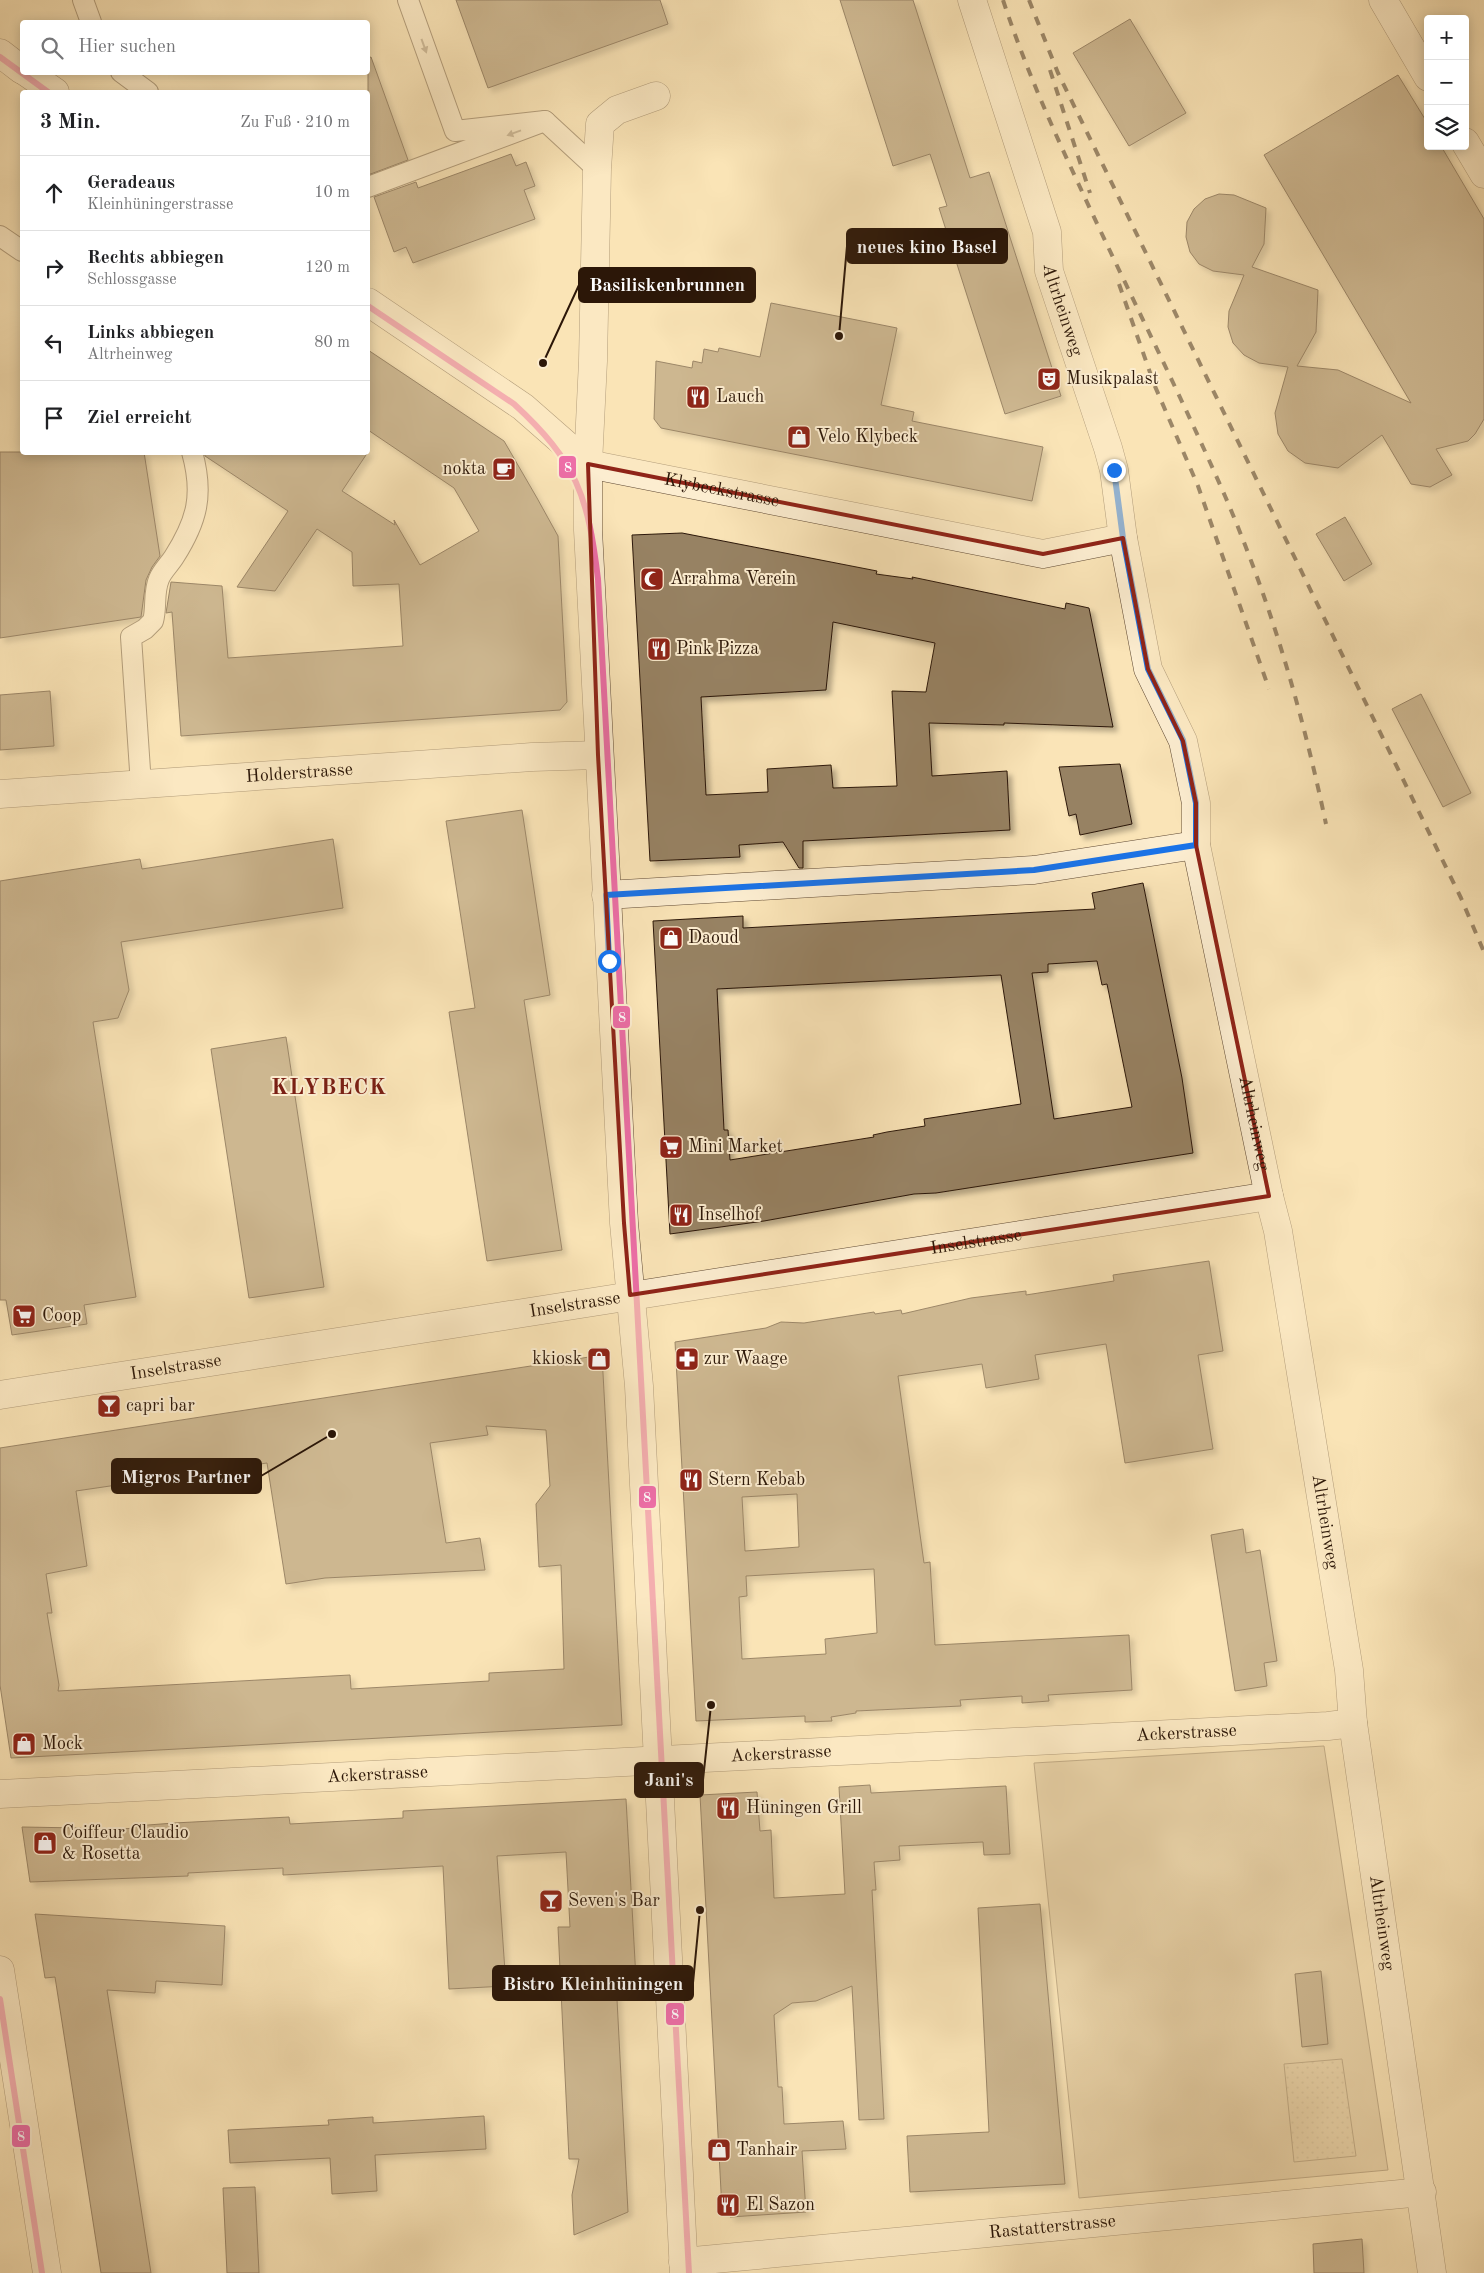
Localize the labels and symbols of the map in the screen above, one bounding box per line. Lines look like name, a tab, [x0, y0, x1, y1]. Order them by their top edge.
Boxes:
one-way arrow	[420, 39, 428, 54]
one-way arrow	[506, 129, 521, 137]
callout: neues kino Basel	[847, 229, 1007, 263]
text: neues kino Basel	[857, 239, 997, 258]
street label: Altrheinweg	[1040, 264, 1086, 359]
callout: Basiliskenbrunnen	[579, 268, 755, 302]
text: Basiliskenbrunnen	[589, 277, 745, 296]
theatre icon: Musikpalast	[1036, 366, 1062, 392]
place label: Musikpalast	[1066, 370, 1159, 388]
restaurant icon: Lauch	[685, 384, 711, 410]
place label: Lauch	[716, 388, 764, 406]
shop icon: Velo Klybeck	[786, 424, 812, 450]
place label: Velo Klybeck	[816, 428, 918, 446]
line badge: 8	[558, 455, 577, 479]
cafe icon: nokta	[491, 456, 517, 482]
route end	[1103, 459, 1126, 482]
place label: nokta	[443, 460, 486, 478]
text: 8	[564, 461, 572, 475]
street label: Klybeckstrasse	[663, 470, 781, 511]
mosque icon: Arrahma Verein	[639, 566, 665, 592]
place label: Arrahma Verein	[670, 570, 796, 588]
restaurant icon: Pink Pizza	[646, 636, 672, 662]
place label: Pink Pizza	[676, 640, 759, 658]
street label: Holderstrasse	[245, 760, 353, 786]
shop icon: Daoud	[658, 925, 684, 951]
place label: Daoud	[688, 929, 739, 947]
route start	[598, 950, 621, 973]
line badge: 8	[612, 1005, 631, 1029]
text: 8	[618, 1011, 626, 1025]
street label: Altrheinweg	[1235, 1075, 1273, 1173]
district label: KLYBECK	[271, 1077, 387, 1099]
supermarket icon: Mini Market	[658, 1134, 684, 1160]
place label: Mini Market	[688, 1138, 783, 1156]
restaurant icon: Inselhof	[668, 1202, 694, 1228]
place label: Inselhof	[698, 1206, 761, 1224]
street label: Inselstrasse	[929, 1226, 1023, 1258]
street label: Inselstrasse	[528, 1289, 622, 1321]
supermarket icon: Coop	[11, 1303, 37, 1329]
place label: Coop	[42, 1307, 81, 1325]
shop icon: kkiosk	[586, 1346, 612, 1372]
pharmacy icon: zur Waage	[674, 1346, 700, 1372]
place label: kkiosk	[532, 1350, 582, 1368]
place label: zur Waage	[704, 1350, 788, 1368]
street label: Inselstrasse	[129, 1351, 223, 1383]
bar icon: capri bar	[96, 1393, 122, 1419]
place label: capri bar	[126, 1397, 195, 1415]
callout: Migros Partner	[112, 1459, 261, 1493]
restaurant icon: Stern Kebab	[678, 1467, 704, 1493]
text: Migros Partner	[121, 1469, 251, 1488]
place label: Stern Kebab	[708, 1471, 805, 1489]
street label: Altrheinweg	[1308, 1473, 1342, 1571]
line badge: 8	[638, 1485, 657, 1509]
text: 8	[643, 1491, 651, 1505]
street label: Ackerstrasse	[1136, 1722, 1237, 1745]
shop icon: Mock	[11, 1731, 37, 1757]
place label: Mock	[42, 1735, 83, 1753]
street label: Ackerstrasse	[730, 1742, 832, 1766]
street label: Ackerstrasse	[327, 1763, 428, 1786]
callout: Jani's	[635, 1763, 703, 1797]
text: Jani's	[645, 1772, 693, 1791]
restaurant icon: Hüningen Grill	[715, 1795, 741, 1821]
place label: Hüningen Grill	[746, 1799, 862, 1817]
place label: Coiffeur Claudio & Rosetta	[62, 1824, 189, 1863]
shop icon: Coiffeur Claudio & Rosetta	[32, 1830, 58, 1856]
street label: Altrheinweg	[1366, 1874, 1397, 1972]
bar icon: Seven's Bar	[538, 1888, 564, 1914]
place label: Seven's Bar	[568, 1892, 661, 1910]
callout: Bistro Kleinhüningen	[493, 1966, 693, 2000]
text: Bistro Kleinhüningen	[503, 1976, 683, 1995]
line badge: 8	[665, 2002, 685, 2026]
text: 8	[671, 2008, 679, 2022]
line badge: 8	[11, 2124, 31, 2148]
text: 8	[17, 2130, 25, 2144]
shop icon: Tanhair	[706, 2137, 732, 2163]
place label: Tanhair	[736, 2141, 798, 2159]
restaurant icon: El Sazon	[715, 2192, 741, 2218]
place label: El Sazon	[746, 2196, 815, 2214]
street label: Rastatterstrasse	[988, 2212, 1117, 2242]

